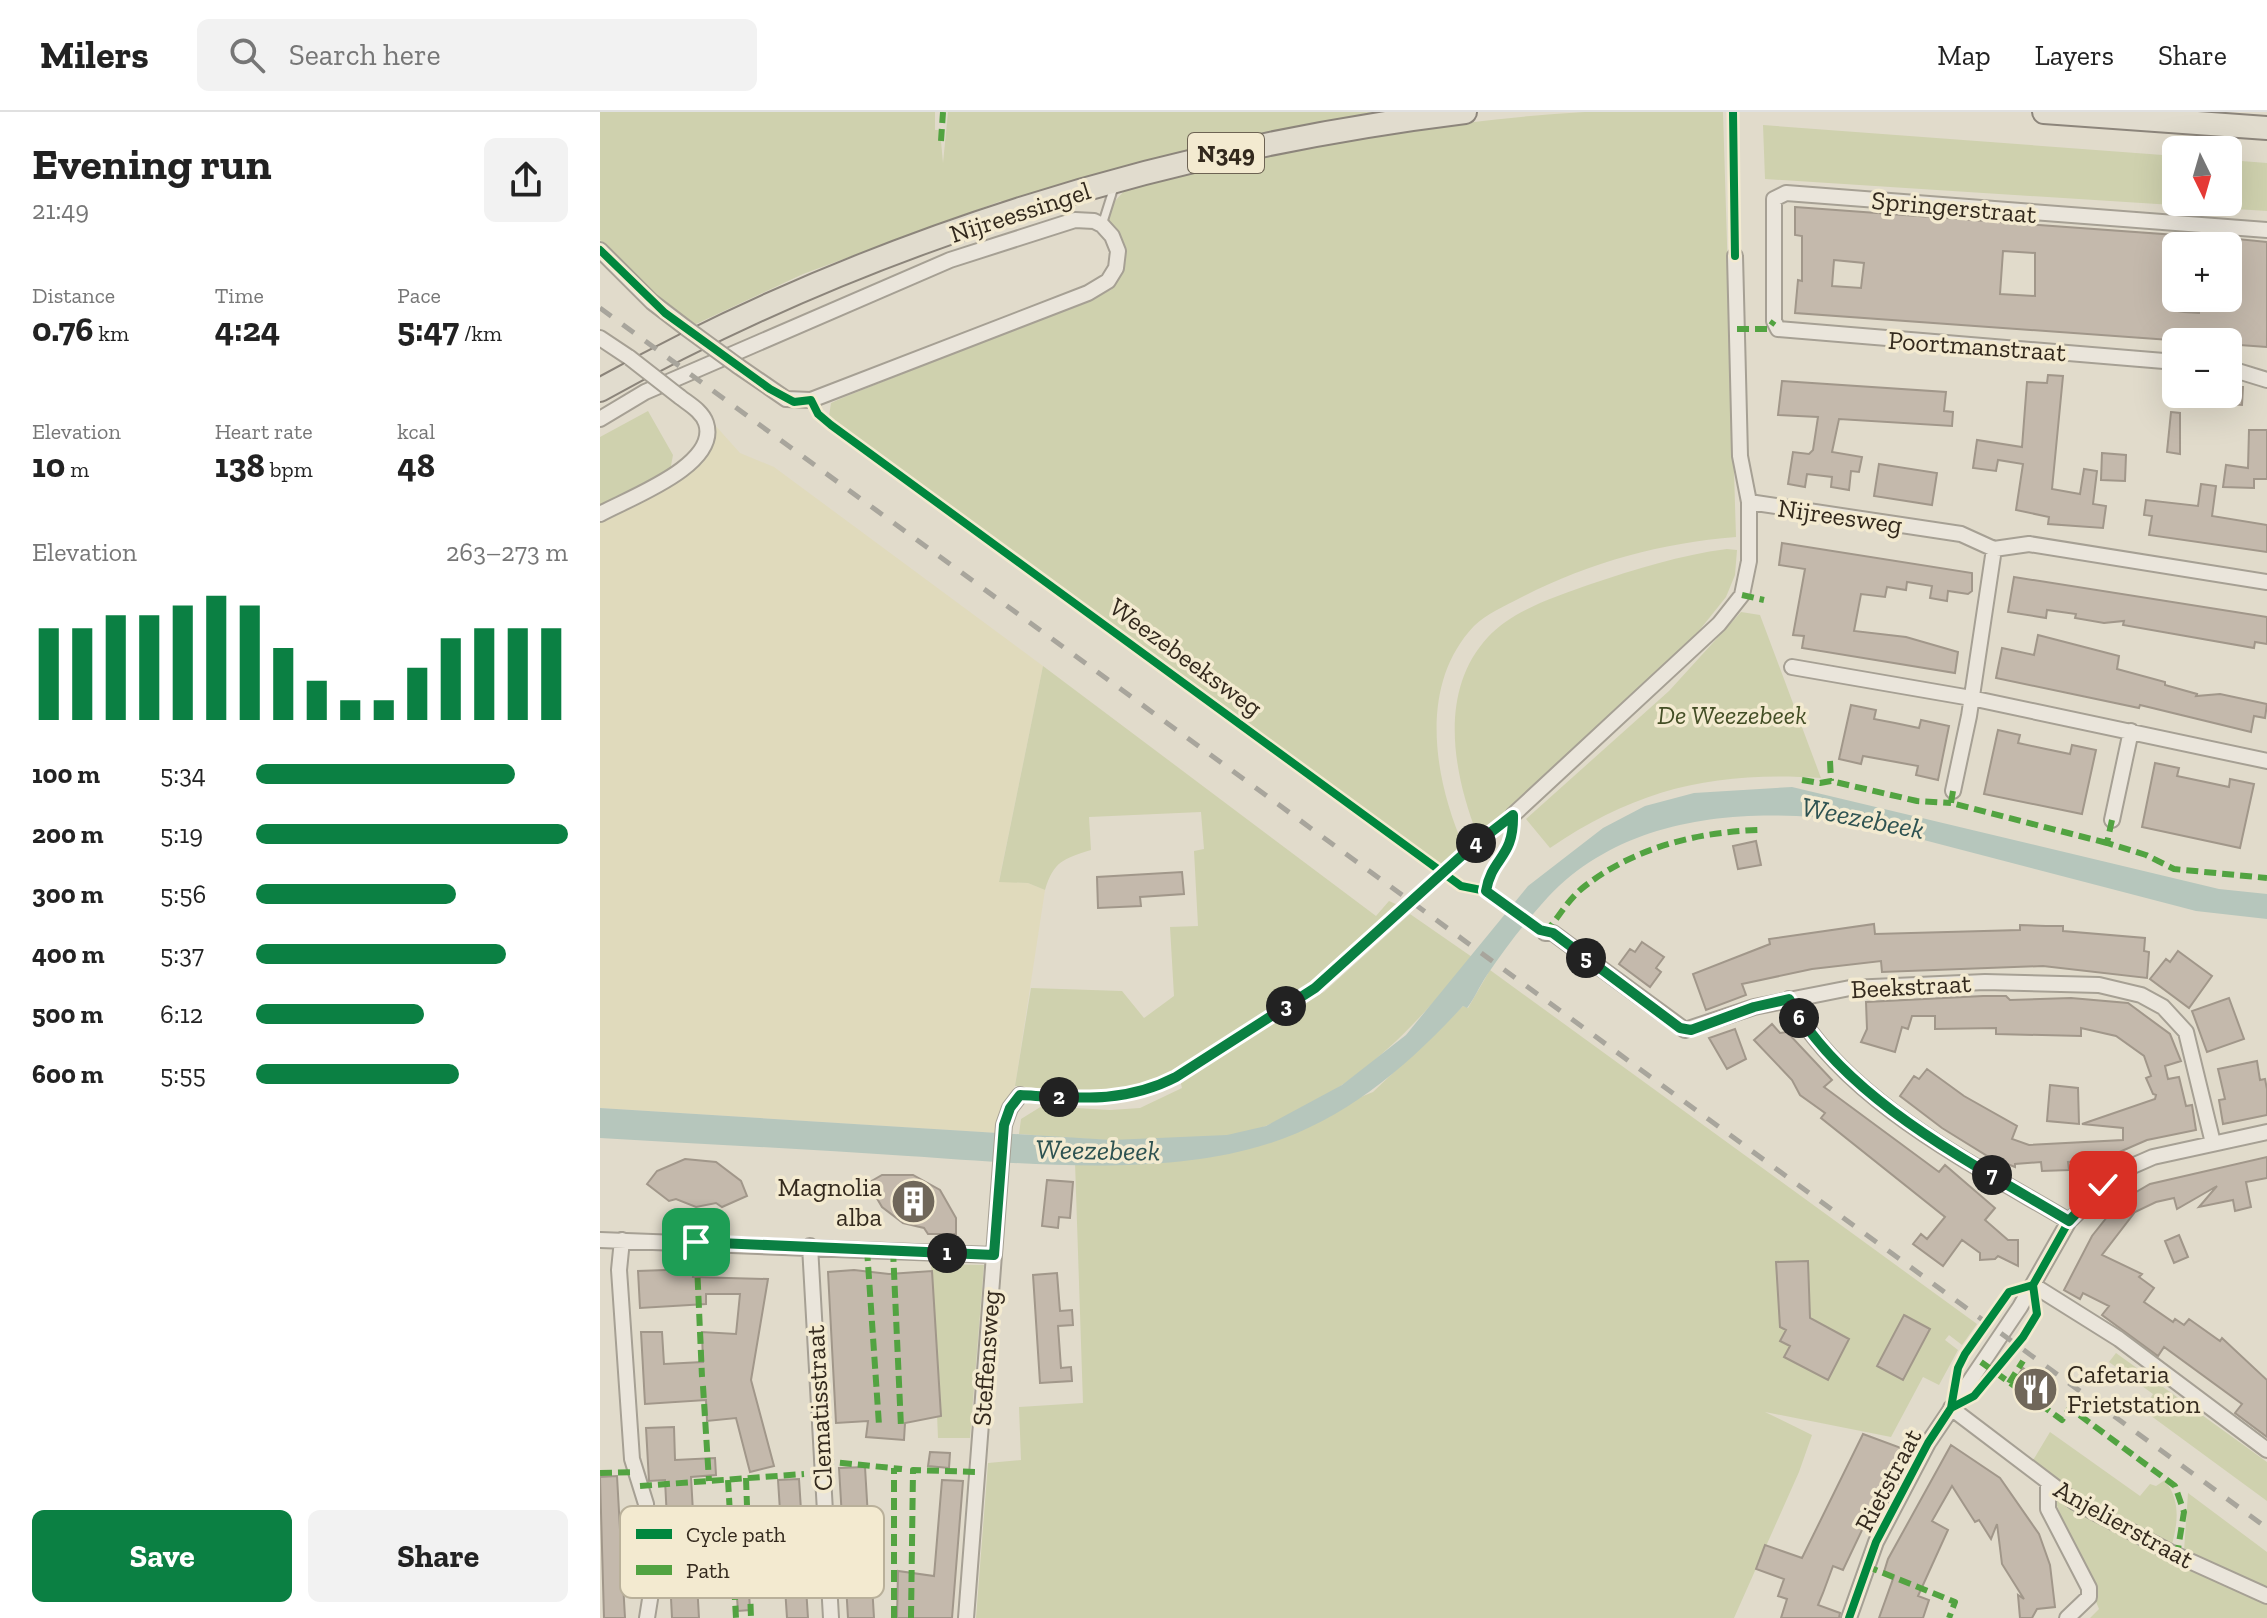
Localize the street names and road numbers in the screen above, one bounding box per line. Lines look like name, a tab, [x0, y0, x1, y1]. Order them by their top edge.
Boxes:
road number: N349	[1188, 133, 1264, 173]
street label: Nijreessingel	[945, 174, 1095, 250]
street label: Springerstraat	[1870, 184, 2038, 230]
street label: Poortmanstraat	[1887, 324, 2067, 368]
street label: Nijreesweg	[1776, 491, 1904, 541]
street label: Weezebeeksweg	[1103, 591, 1269, 723]
street label: Beekstraat	[1850, 967, 1972, 1005]
street label: Steffensweg	[965, 1289, 1007, 1427]
street label: Clematisstraat	[799, 1324, 839, 1492]
street label: Rietstraat	[1848, 1423, 1929, 1537]
street label: Anjelierstraat	[2049, 1473, 2200, 1576]

